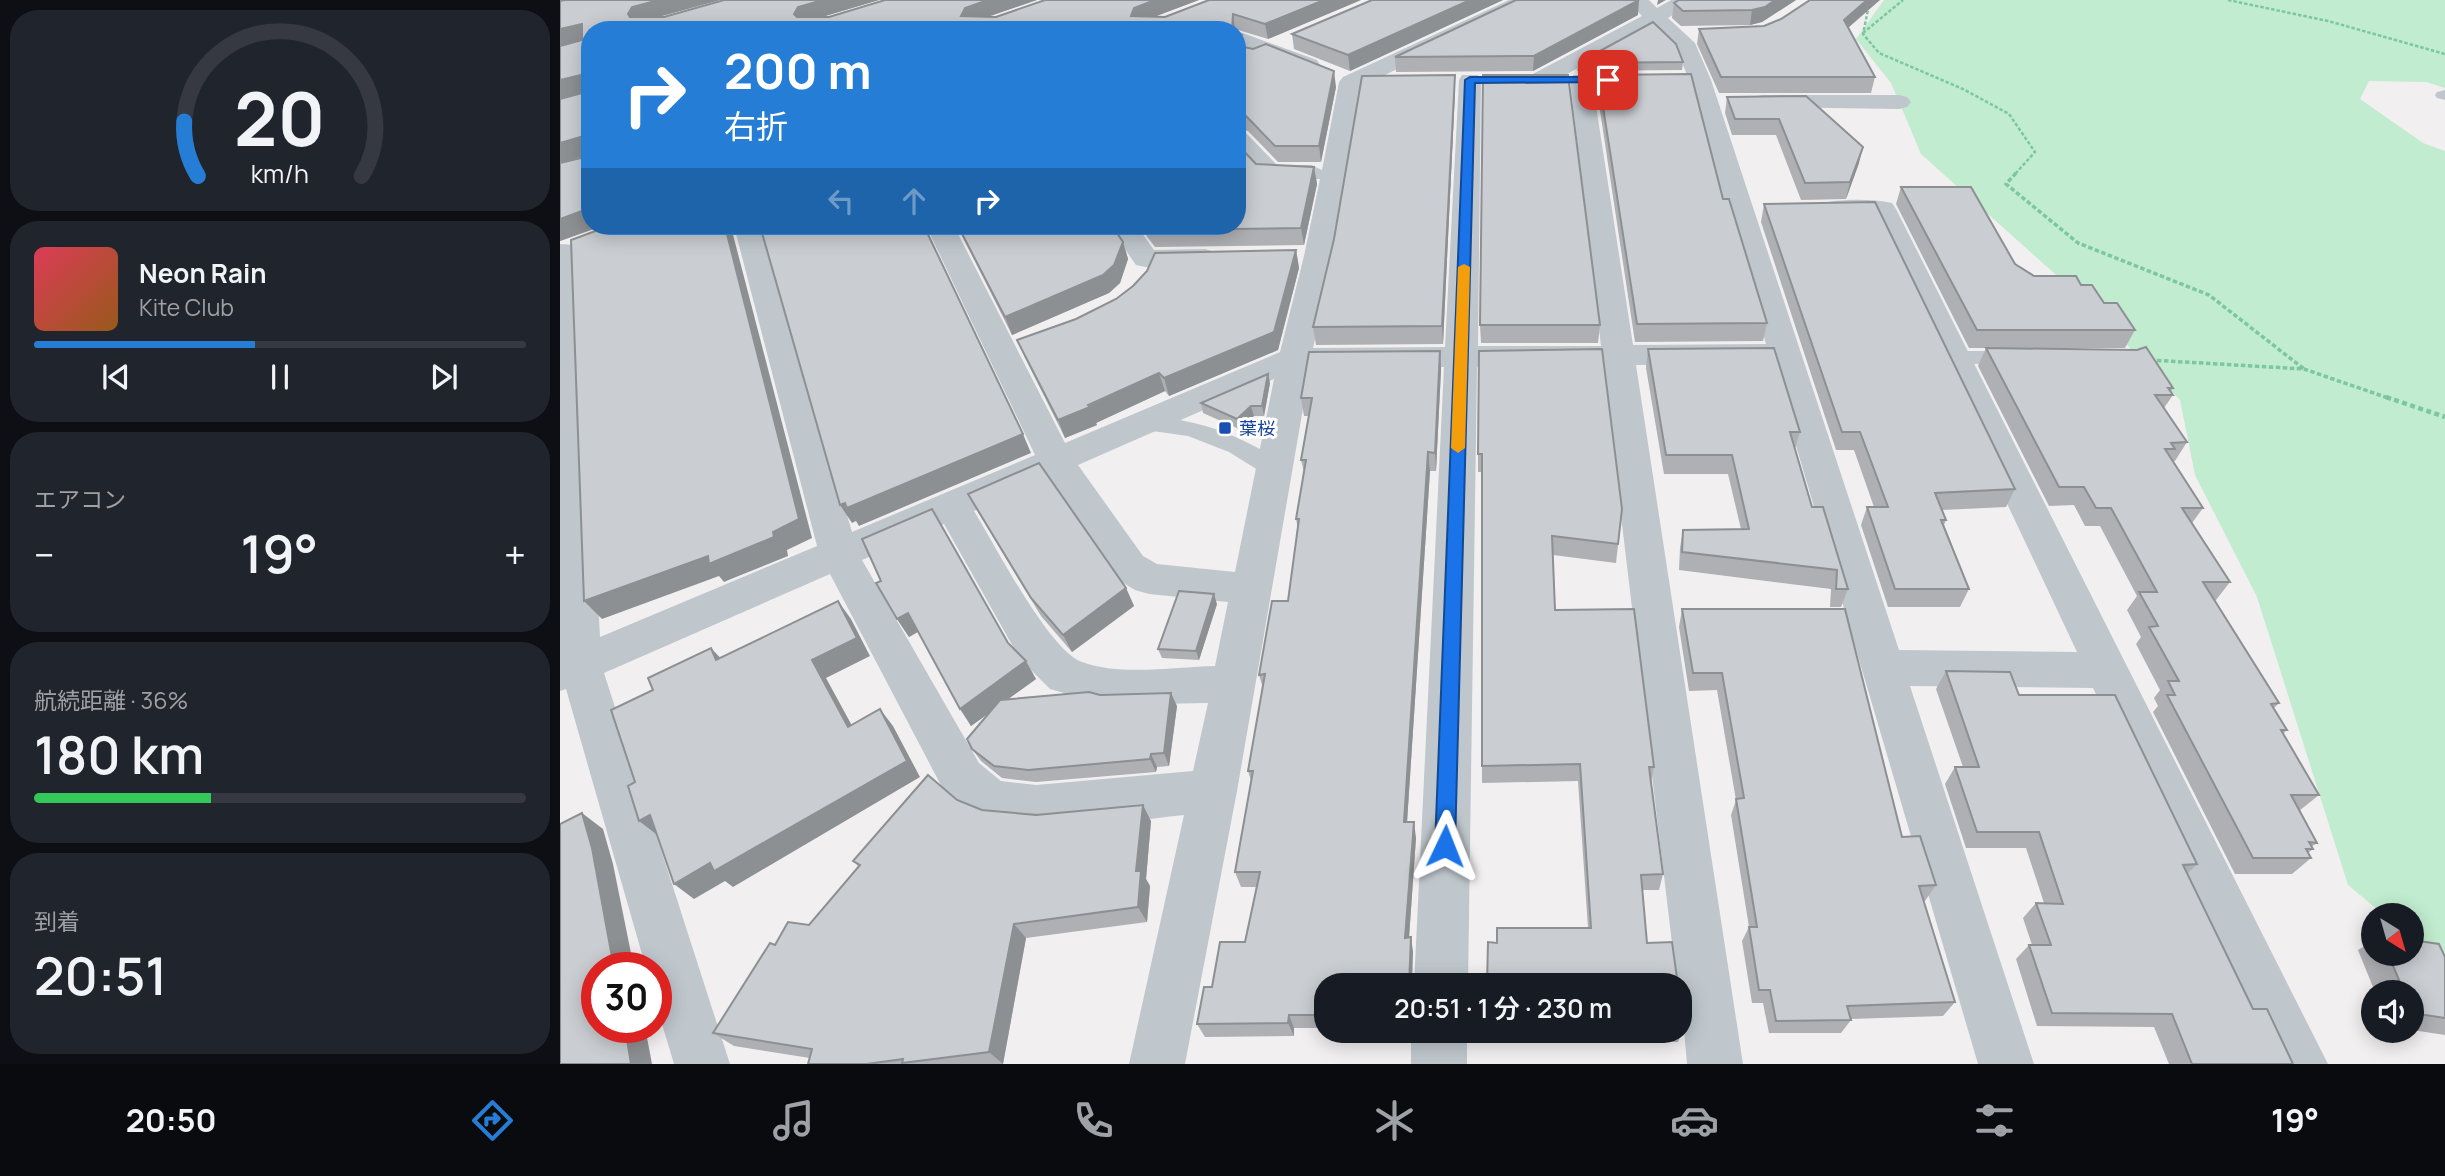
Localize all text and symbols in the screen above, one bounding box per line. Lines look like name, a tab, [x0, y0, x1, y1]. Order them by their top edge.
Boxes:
text: 200 m	[724, 37, 872, 104]
icon: right	[609, 49, 700, 140]
pin	[1578, 50, 1638, 110]
icon: arrive	[1589, 61, 1627, 99]
text: 20	[234, 69, 326, 169]
text: 右折	[724, 104, 788, 148]
text: km/h	[251, 156, 309, 191]
icon: left	[822, 182, 860, 220]
icon: ahead	[895, 182, 933, 220]
icon: right	[968, 182, 1006, 220]
text: Neon Rain	[139, 255, 267, 291]
text: Kite Club	[139, 291, 234, 323]
icon: previous	[97, 358, 135, 396]
icon: pause	[261, 358, 299, 396]
icon: next	[425, 358, 463, 396]
place label: 葉桜	[1239, 416, 1275, 440]
marker: 葉桜	[1217, 420, 1233, 436]
text: エアコン	[34, 483, 126, 515]
text: 19°	[240, 518, 318, 589]
text: −	[34, 528, 55, 580]
text: +	[504, 528, 526, 580]
text: 航続距離 · 36%	[34, 684, 188, 716]
text: 180 km	[34, 719, 204, 790]
position arrow	[1408, 809, 1482, 883]
north arrow	[2361, 903, 2424, 966]
map controls	[2361, 903, 2424, 1043]
text: 到着	[34, 905, 80, 937]
text: 20:51	[34, 940, 167, 1011]
speed limit sign: 30	[581, 952, 672, 1043]
button: sound	[2361, 980, 2424, 1043]
text: 20:51 · 1 分 · 230 m	[1394, 990, 1612, 1026]
icon: directions	[468, 1096, 517, 1145]
icon: music	[769, 1096, 818, 1145]
icon: phone	[1069, 1096, 1118, 1145]
icon: climate	[1370, 1096, 1419, 1145]
icon: car	[1670, 1096, 1719, 1145]
icon: filters	[1970, 1096, 2019, 1145]
text: 20:50	[126, 1098, 217, 1142]
text: 19°	[2271, 1098, 2319, 1142]

